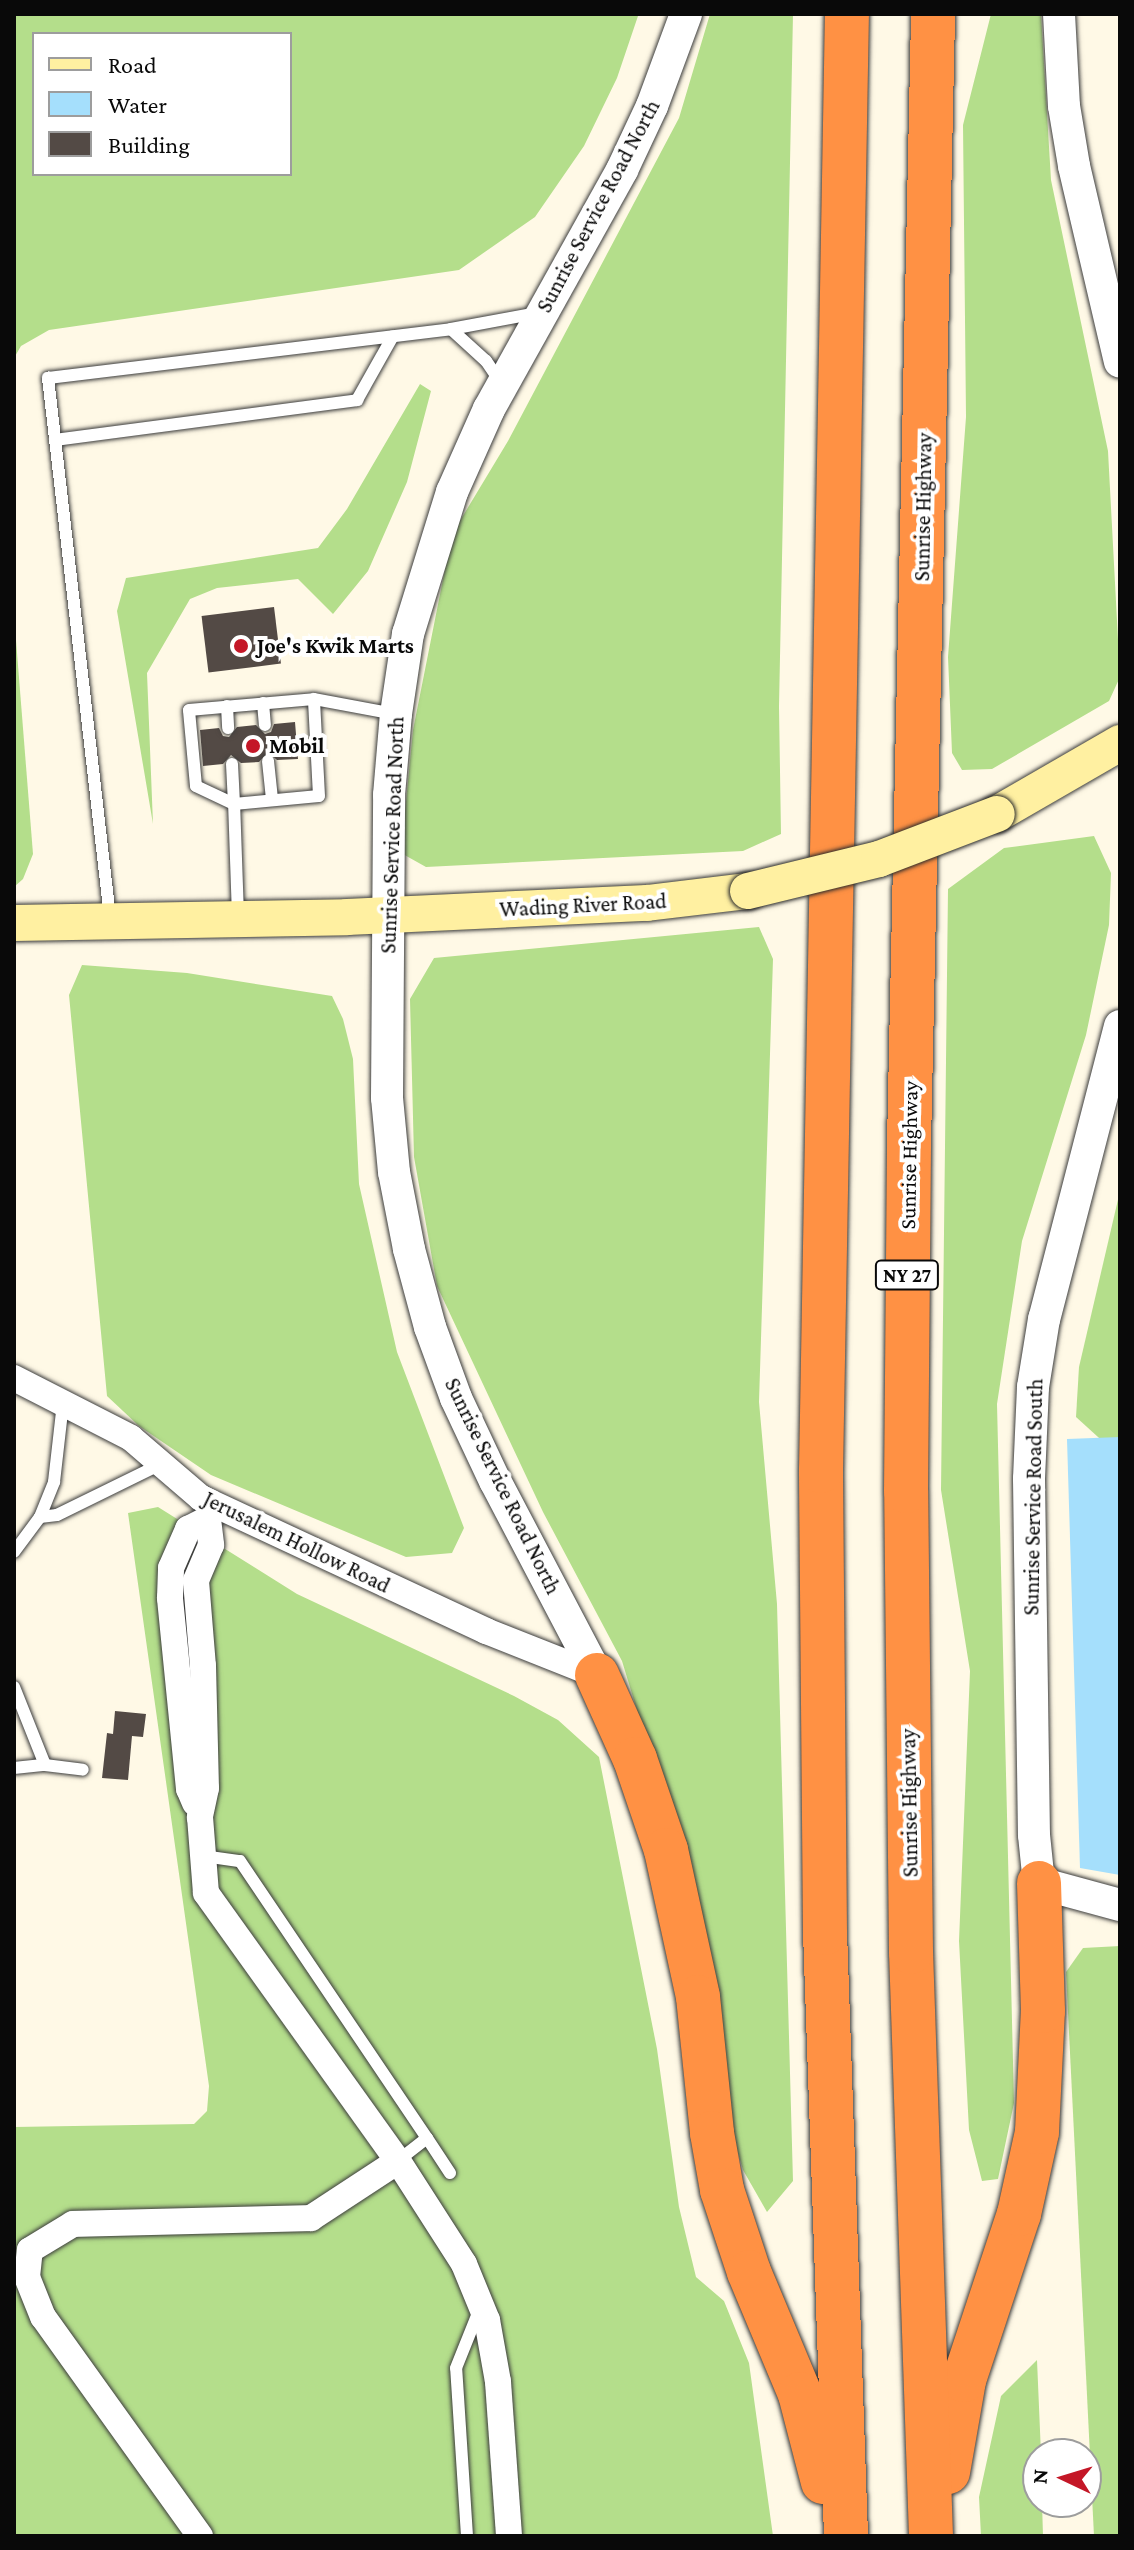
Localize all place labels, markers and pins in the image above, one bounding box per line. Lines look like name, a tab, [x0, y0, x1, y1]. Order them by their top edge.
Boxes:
place label: Joe's Kwik Marts	[257, 633, 414, 659]
marker: Joe's Kwik Marts	[232, 637, 250, 655]
place label: Mobil	[269, 733, 324, 759]
marker: Mobil	[244, 737, 262, 755]

